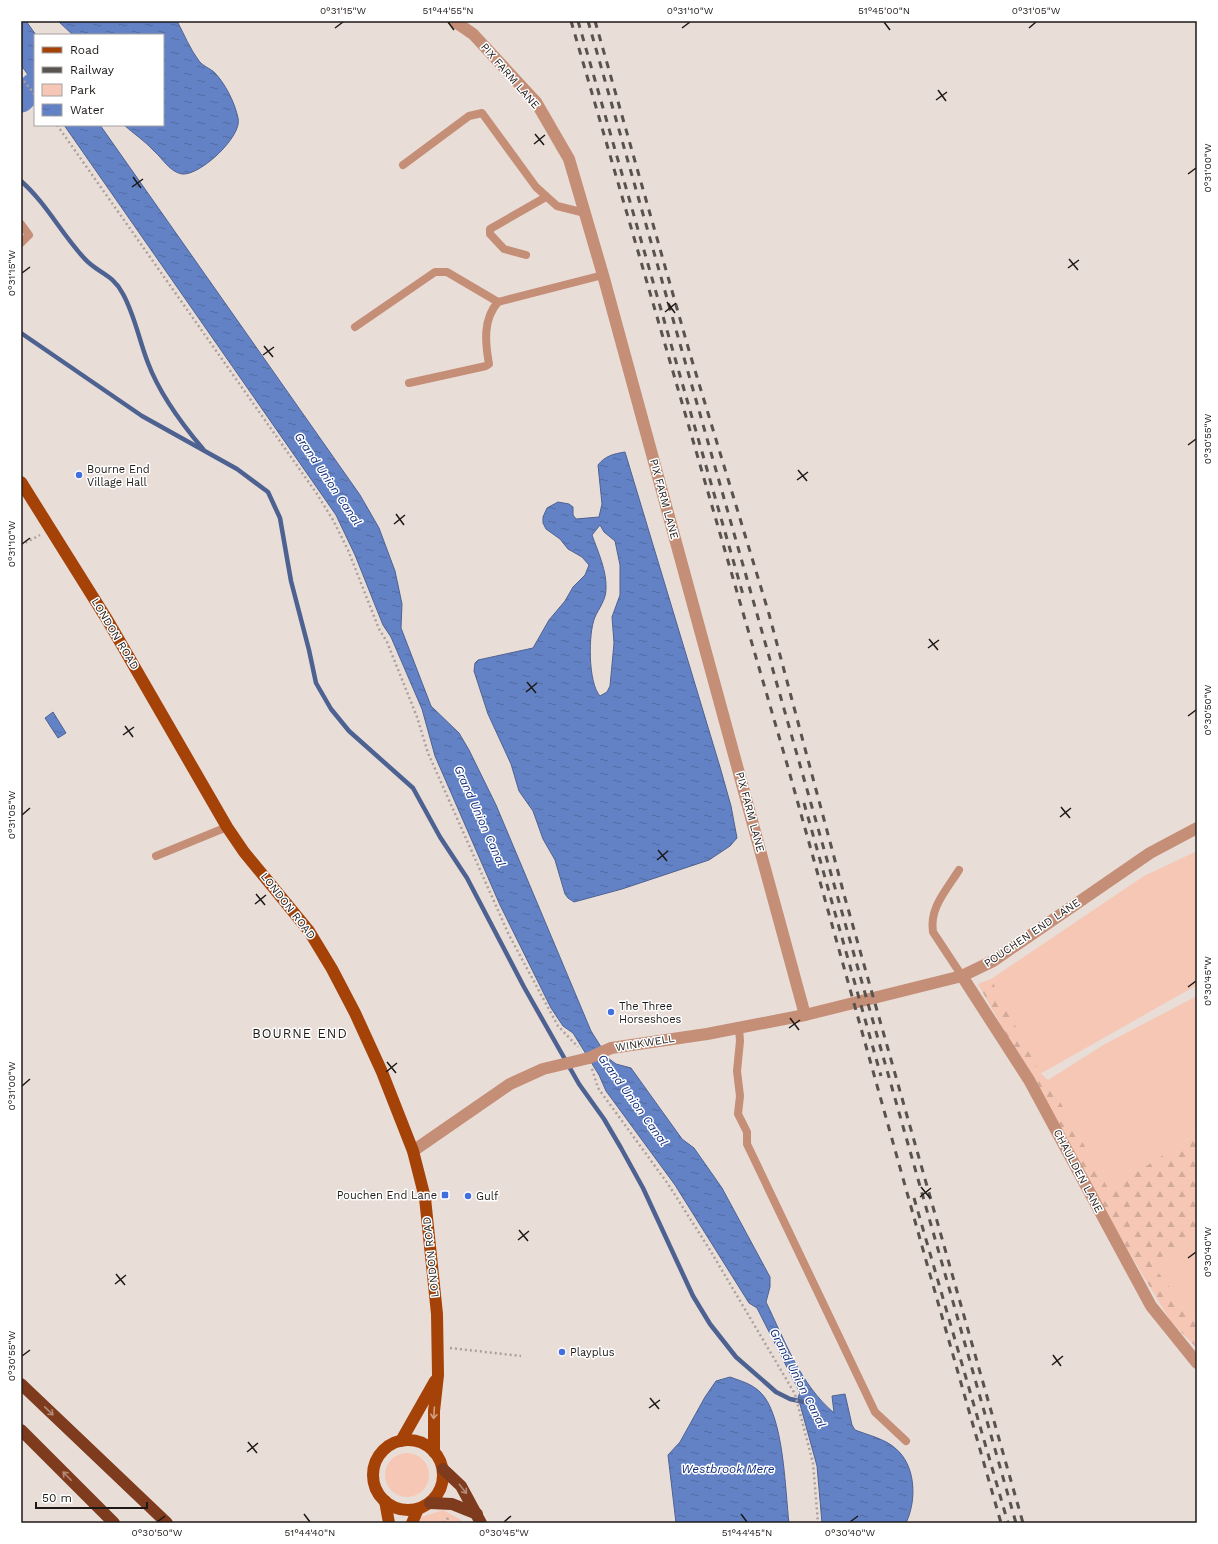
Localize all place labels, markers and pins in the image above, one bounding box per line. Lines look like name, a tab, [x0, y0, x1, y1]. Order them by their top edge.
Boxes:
place label: Bourne End Village Hall	[87, 463, 150, 489]
marker: Bourne End Village Hall	[74, 470, 84, 480]
place label: The Three Horseshoes	[619, 1000, 682, 1026]
marker: The Three Horseshoes	[606, 1007, 616, 1017]
place label: Pouchen End Lane	[337, 1189, 437, 1202]
marker: Pouchen End Lane	[440, 1190, 450, 1200]
place label: Gulf	[476, 1190, 499, 1203]
marker: Gulf	[463, 1191, 473, 1201]
place label: Playplus	[570, 1346, 615, 1359]
marker: Playplus	[557, 1347, 567, 1357]

